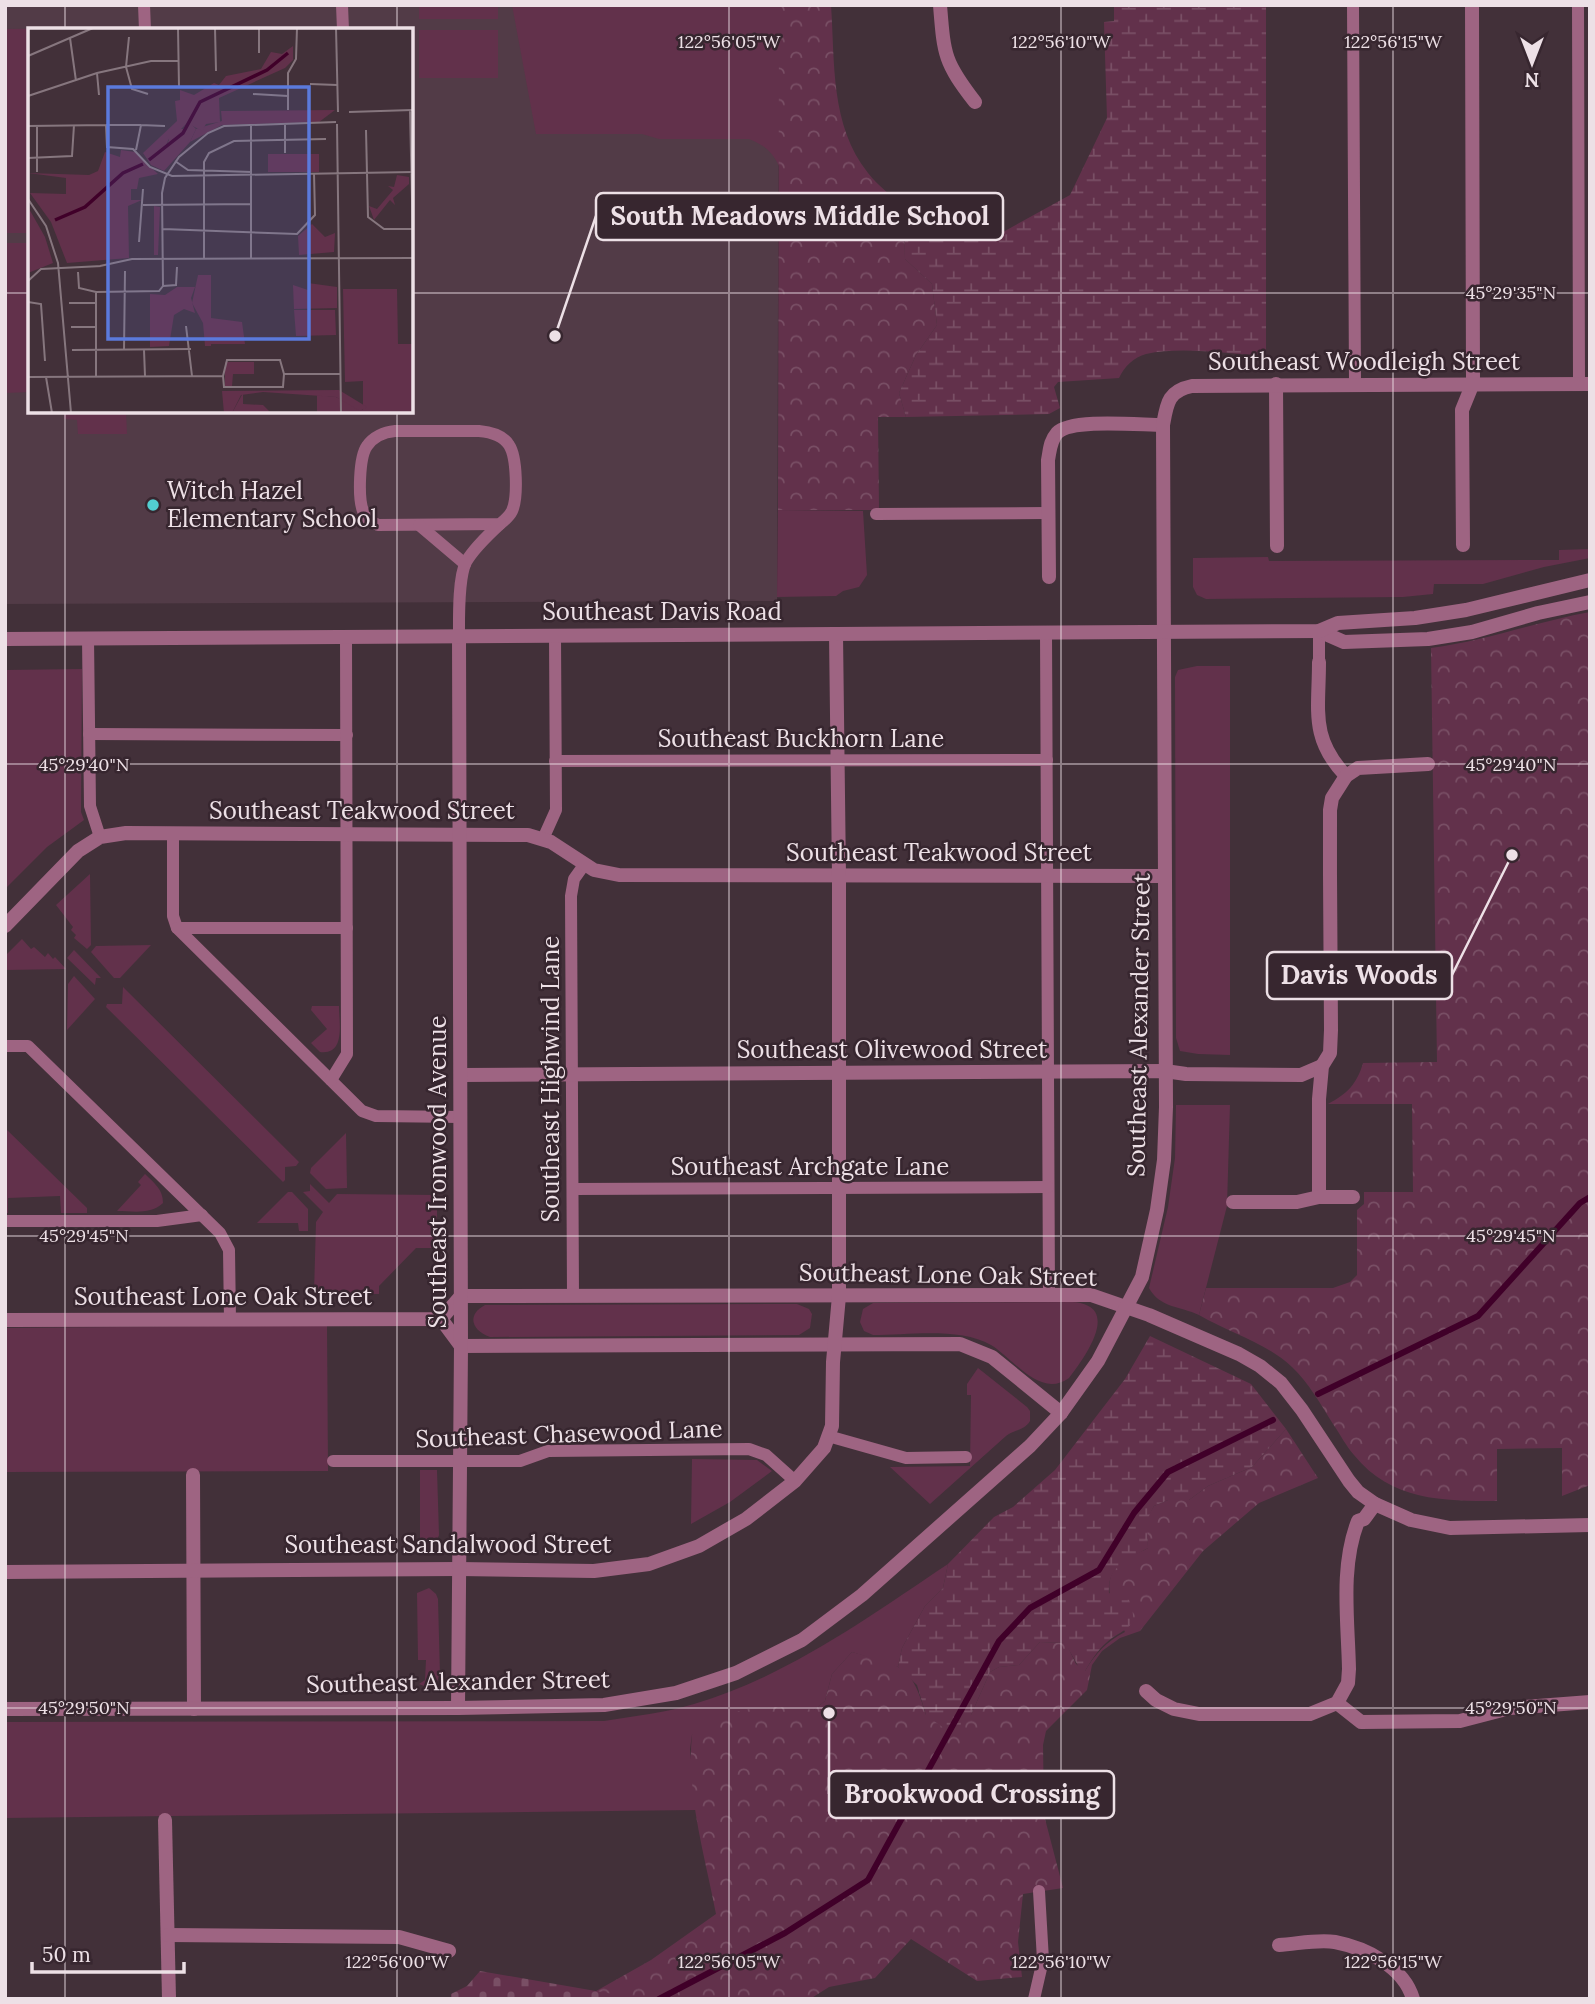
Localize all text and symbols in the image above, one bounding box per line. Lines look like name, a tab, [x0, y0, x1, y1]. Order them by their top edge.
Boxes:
inset map	[28, 28, 413, 413]
north arrow	[1497, 28, 1567, 98]
text: 122°56'05"W	[678, 30, 781, 53]
text: 122°56'10"W	[1012, 30, 1112, 53]
text: 122°56'15"W	[1344, 30, 1443, 53]
text: N	[1524, 68, 1539, 92]
callout: South Meadows Middle School	[596, 193, 1003, 240]
text: South Meadows Middle School	[611, 199, 989, 232]
text: 45°29'35"N	[1466, 281, 1556, 304]
street label: Southeast Woodleigh Street	[1208, 346, 1521, 377]
place label: Witch Hazel Elementary School	[167, 475, 377, 534]
marker: Witch Hazel Elementary School	[145, 497, 161, 513]
street label: Southeast Davis Road	[542, 596, 782, 627]
street label: Southeast Buckhorn Lane	[658, 723, 944, 754]
text: 45°29'40"N	[39, 753, 129, 776]
text: 45°29'40"N	[1466, 753, 1556, 776]
street label: Southeast Teakwood Street	[209, 795, 516, 826]
street label: Southeast Teakwood Street	[786, 837, 1093, 868]
street label: Southeast Alexander Street	[1120, 872, 1157, 1177]
street label: Southeast Highwind Lane	[535, 936, 566, 1222]
callout: Davis Woods	[1267, 952, 1452, 999]
text: Davis Woods	[1280, 958, 1438, 991]
street label: Southeast Ironwood Avenue	[422, 1015, 453, 1329]
street label: Southeast Olivewood Street	[737, 1034, 1048, 1065]
street label: Southeast Archgate Lane	[671, 1151, 949, 1182]
text: 45°29'45"N	[39, 1224, 129, 1247]
text: 45°29'45"N	[1466, 1224, 1556, 1247]
street label: Southeast Lone Oak Street	[799, 1256, 1098, 1293]
street label: Southeast Lone Oak Street	[74, 1281, 373, 1312]
street label: Southeast Chasewood Lane	[415, 1413, 723, 1454]
street label: Southeast Sandalwood Street	[284, 1529, 612, 1560]
street label: Southeast Alexander Street	[306, 1663, 611, 1700]
text: 45°29'50"N	[38, 1696, 130, 1719]
text: 45°29'50"N	[1465, 1696, 1557, 1719]
callout: Brookwood Crossing	[829, 1771, 1114, 1818]
text: Brookwood Crossing	[844, 1777, 1102, 1810]
scale bar	[32, 1930, 184, 1974]
text: 50 m	[42, 1941, 91, 1968]
text: 122°56'00"W	[345, 1950, 450, 1973]
text: 122°56'05"W	[678, 1950, 781, 1973]
text: 122°56'10"W	[1012, 1950, 1112, 1973]
text: 122°56'15"W	[1344, 1950, 1443, 1973]

